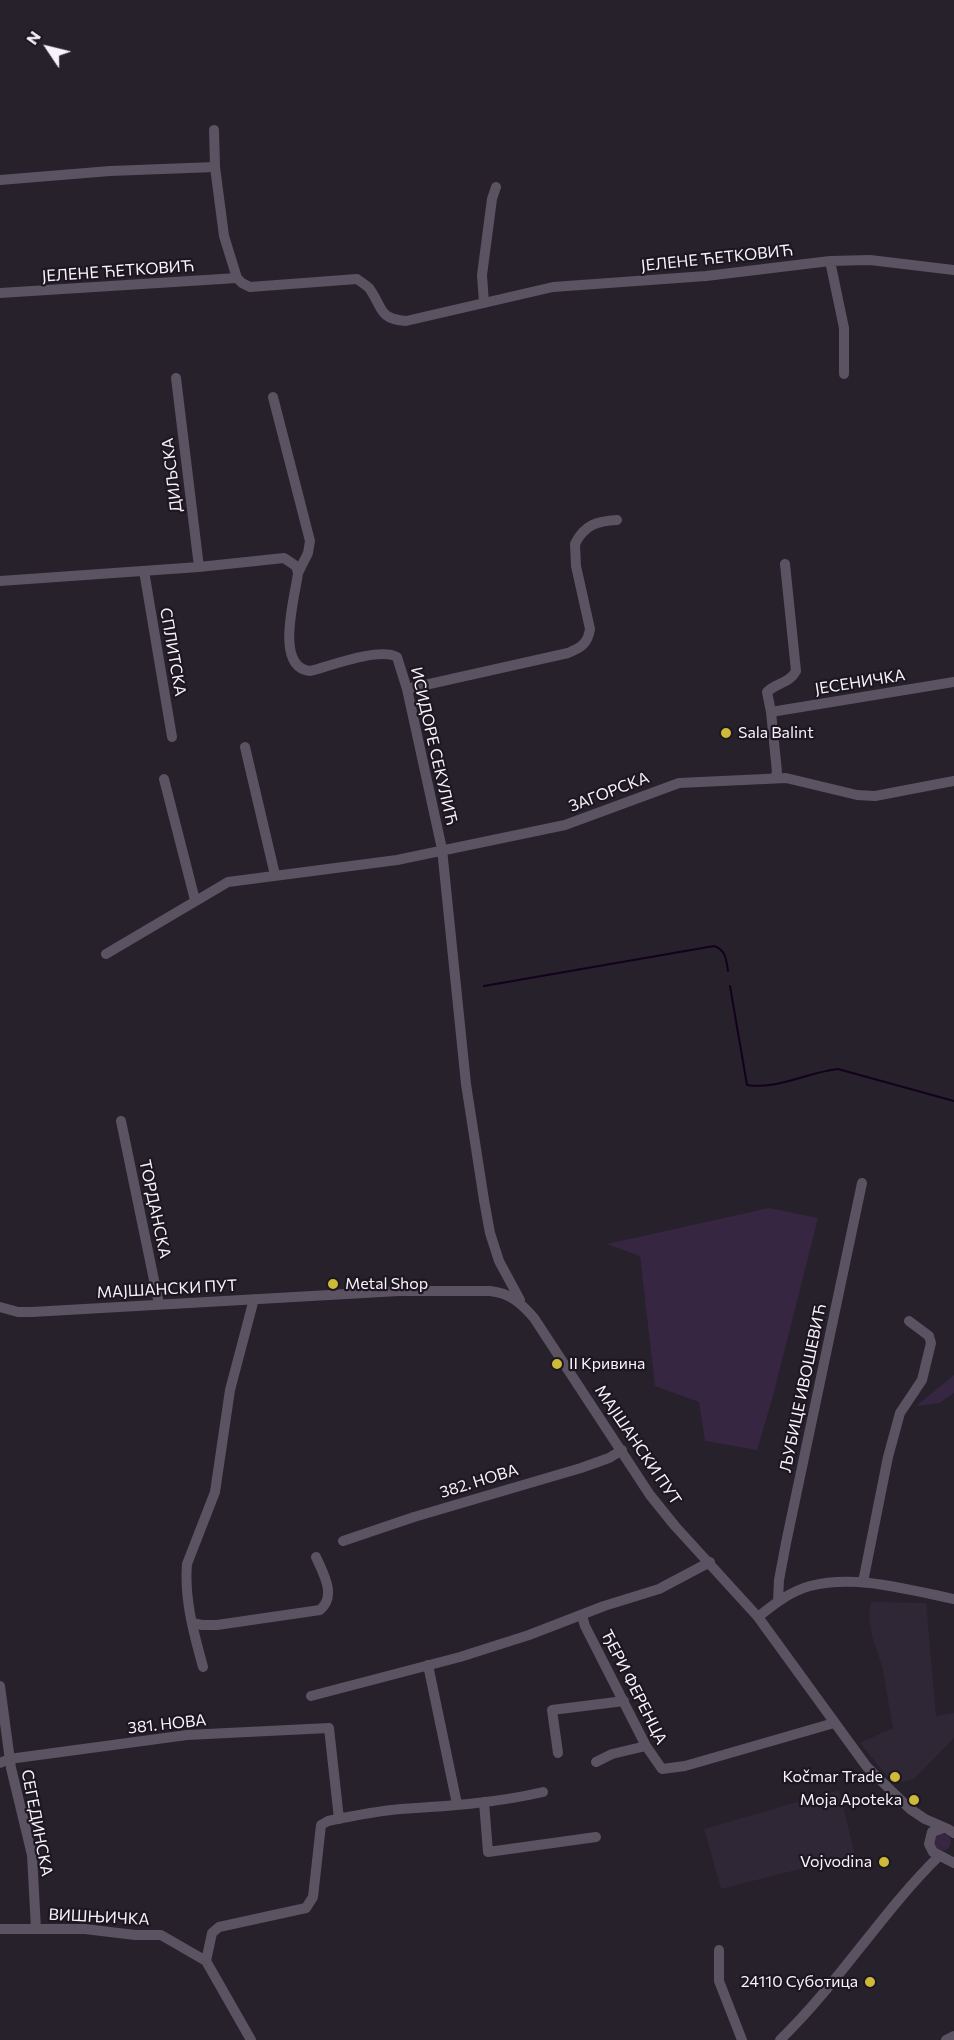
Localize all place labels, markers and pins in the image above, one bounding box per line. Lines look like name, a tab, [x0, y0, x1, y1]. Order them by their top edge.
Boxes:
place label: Sala Balint	[738, 723, 814, 743]
marker: Sala Balint	[719, 726, 733, 740]
place label: Metal Shop	[345, 1274, 428, 1294]
marker: Metal Shop	[326, 1277, 340, 1291]
place label: II Кривина	[569, 1354, 645, 1374]
marker: II Кривина	[550, 1357, 564, 1371]
place label: Kočmar Trade	[782, 1767, 883, 1787]
marker: Kočmar Trade	[888, 1770, 902, 1784]
place label: Moja Apoteka	[800, 1790, 902, 1810]
marker: Moja Apoteka	[907, 1793, 921, 1807]
place label: Vojvodina	[800, 1852, 872, 1872]
marker: Vojvodina	[877, 1855, 891, 1869]
place label: 24110 Суботица	[741, 1972, 858, 1992]
marker: 24110 Суботица	[863, 1975, 877, 1989]

